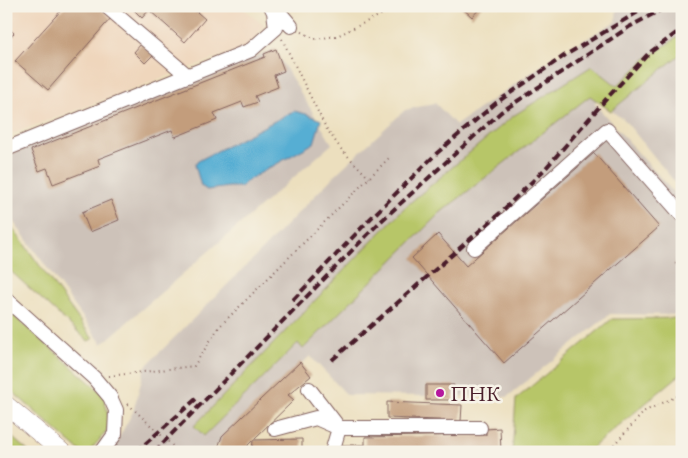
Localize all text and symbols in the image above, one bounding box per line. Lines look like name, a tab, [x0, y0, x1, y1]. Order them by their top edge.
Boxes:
place label: ПНК	[450, 379, 501, 408]
marker: ПНК	[434, 387, 446, 399]

